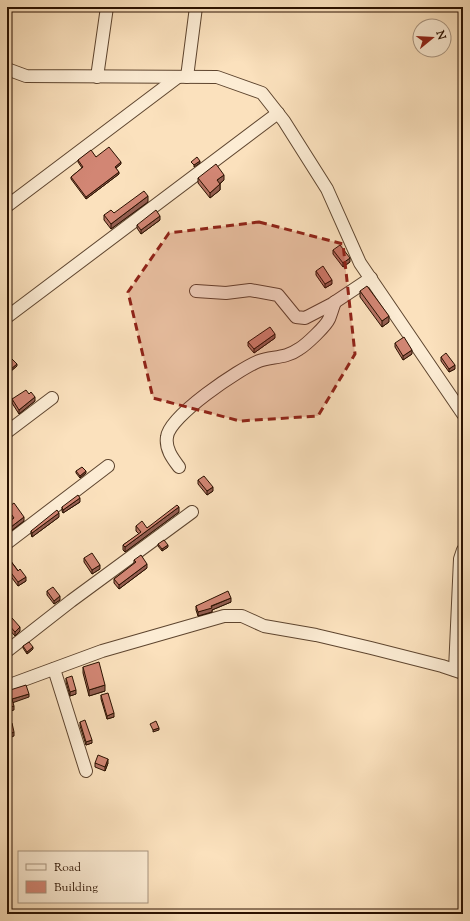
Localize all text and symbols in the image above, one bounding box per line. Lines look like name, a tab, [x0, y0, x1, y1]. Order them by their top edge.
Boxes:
north arrow	[412, 18, 452, 58]
text: N	[431, 28, 450, 42]
legend	[18, 851, 148, 903]
text: Road	[54, 859, 81, 877]
text: Building	[54, 879, 98, 897]

